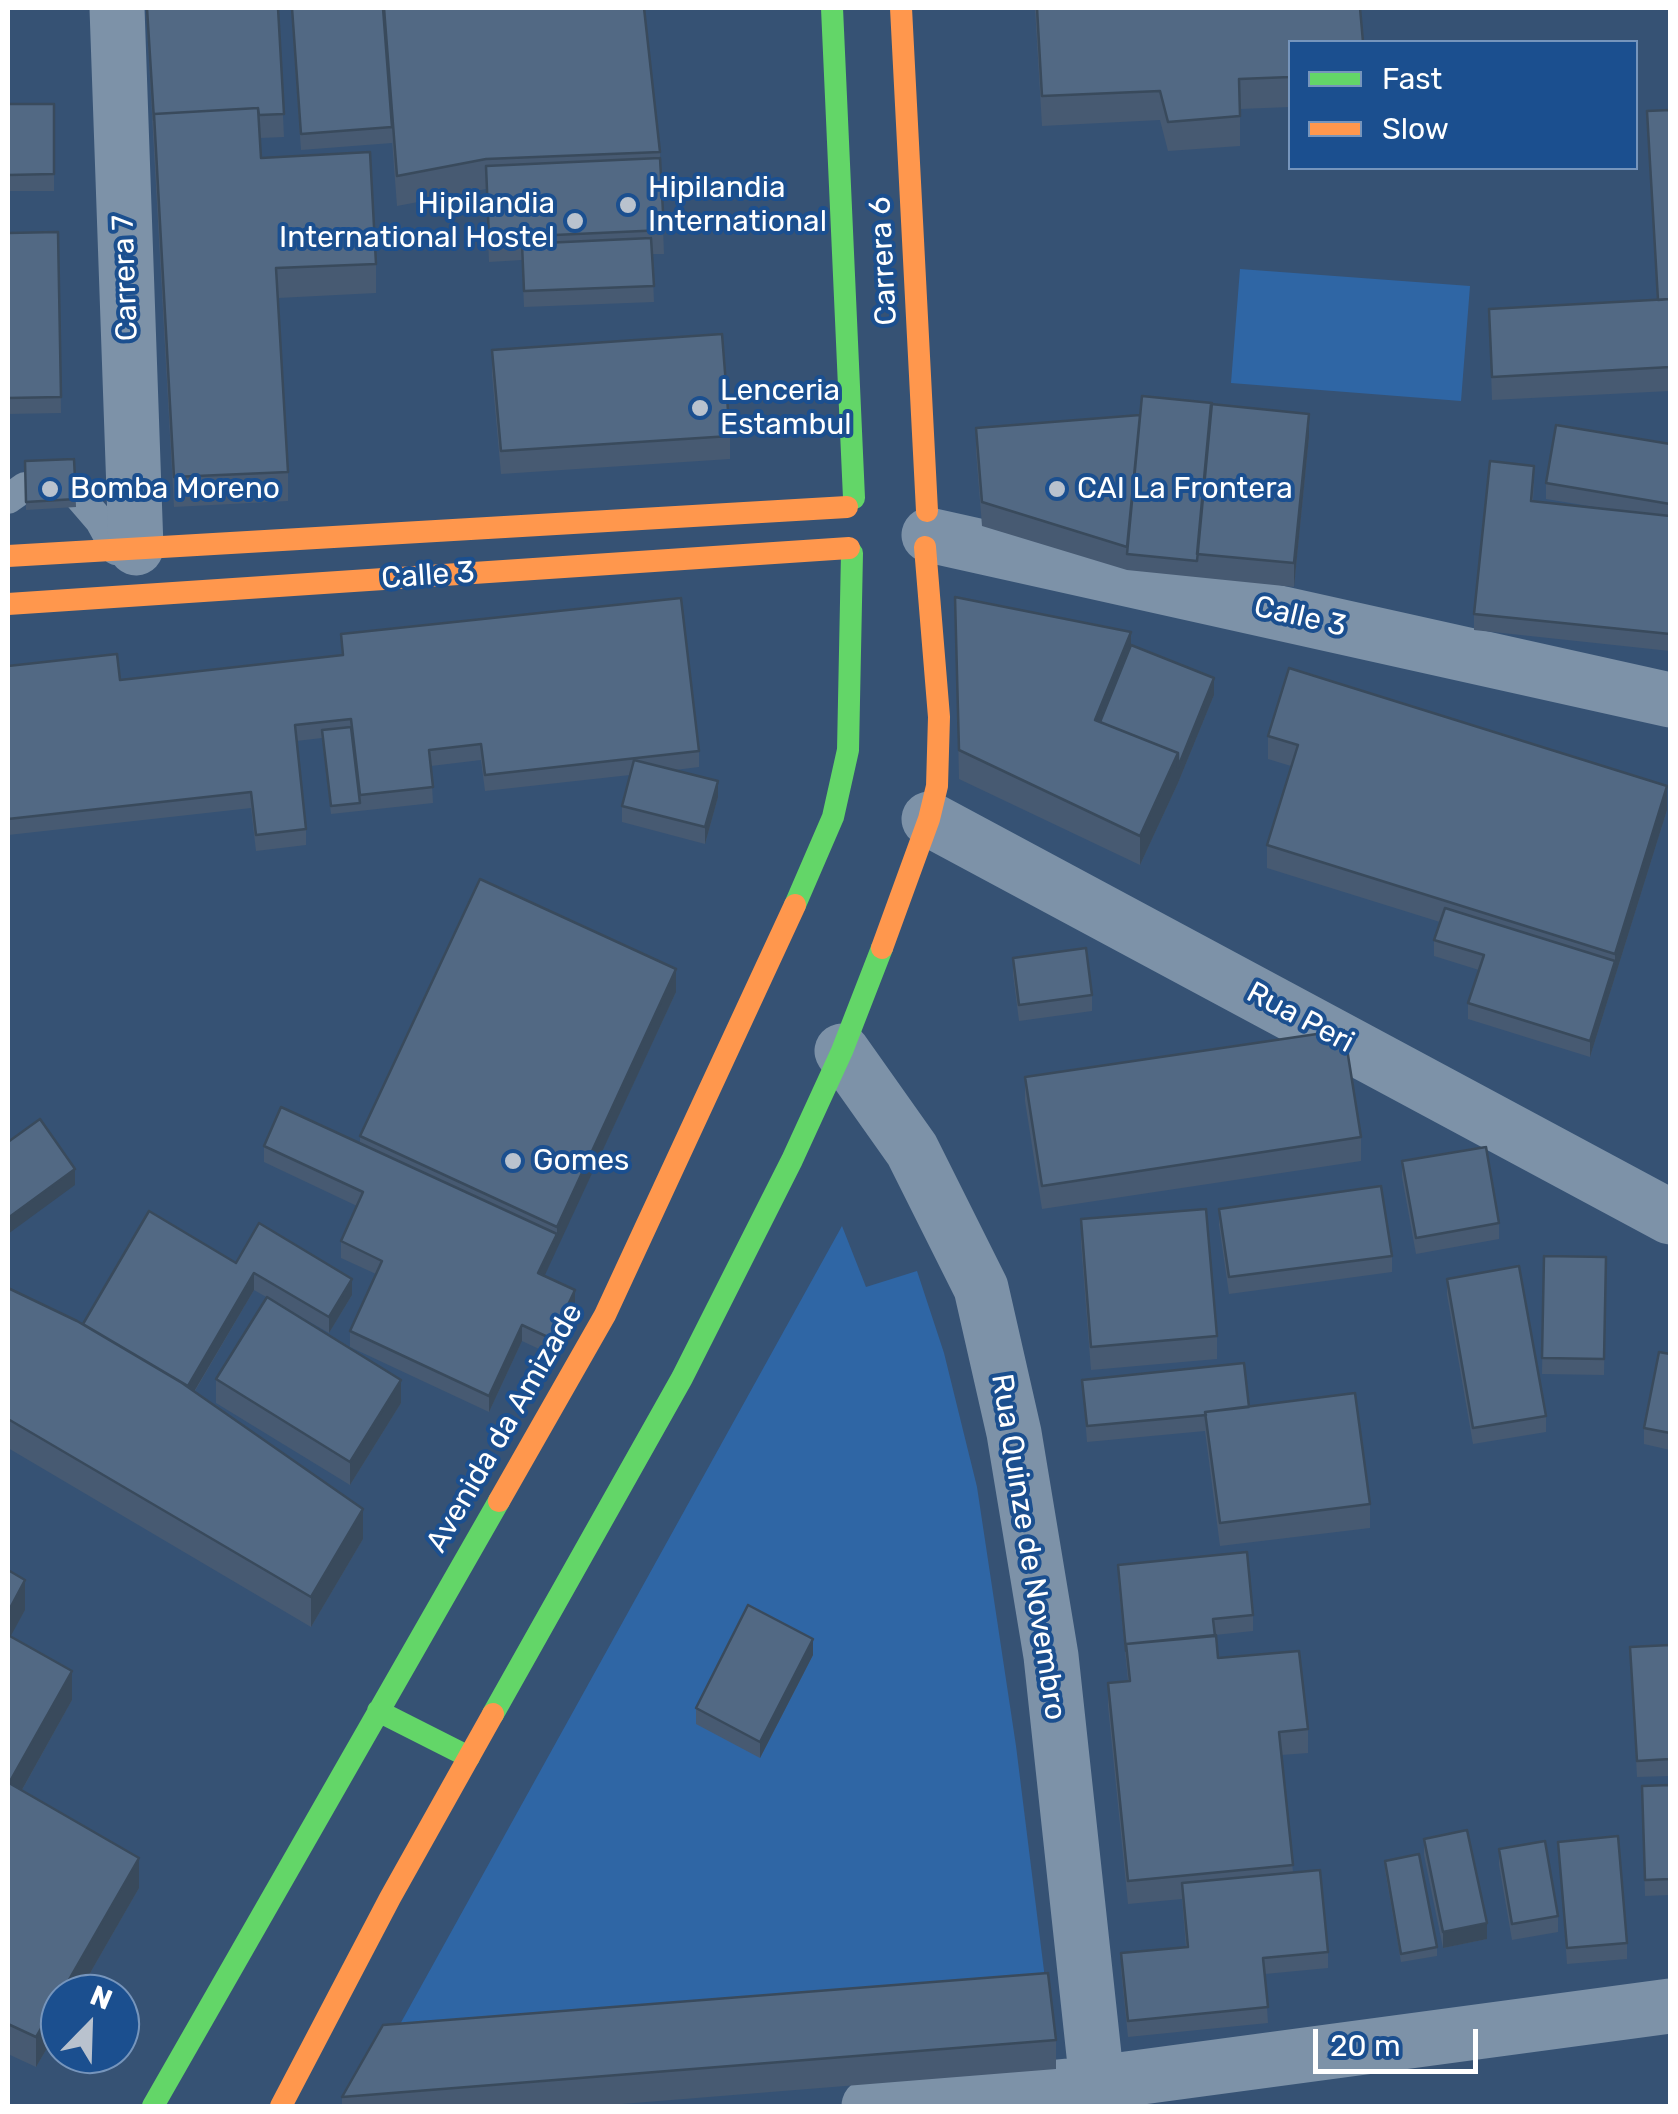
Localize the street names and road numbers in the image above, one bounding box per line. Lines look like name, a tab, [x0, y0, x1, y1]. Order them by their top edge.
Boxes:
street label: Carrera 6	[863, 196, 905, 326]
street label: Carrera 7	[106, 214, 146, 342]
street label: Calle 3	[380, 555, 476, 597]
street label: Calle 3	[1250, 589, 1350, 645]
street label: Rua Peri	[1240, 975, 1360, 1061]
street label: Avenida da Amizade	[419, 1297, 591, 1559]
street label: Rua Quinze de Novembro	[983, 1371, 1073, 1723]

